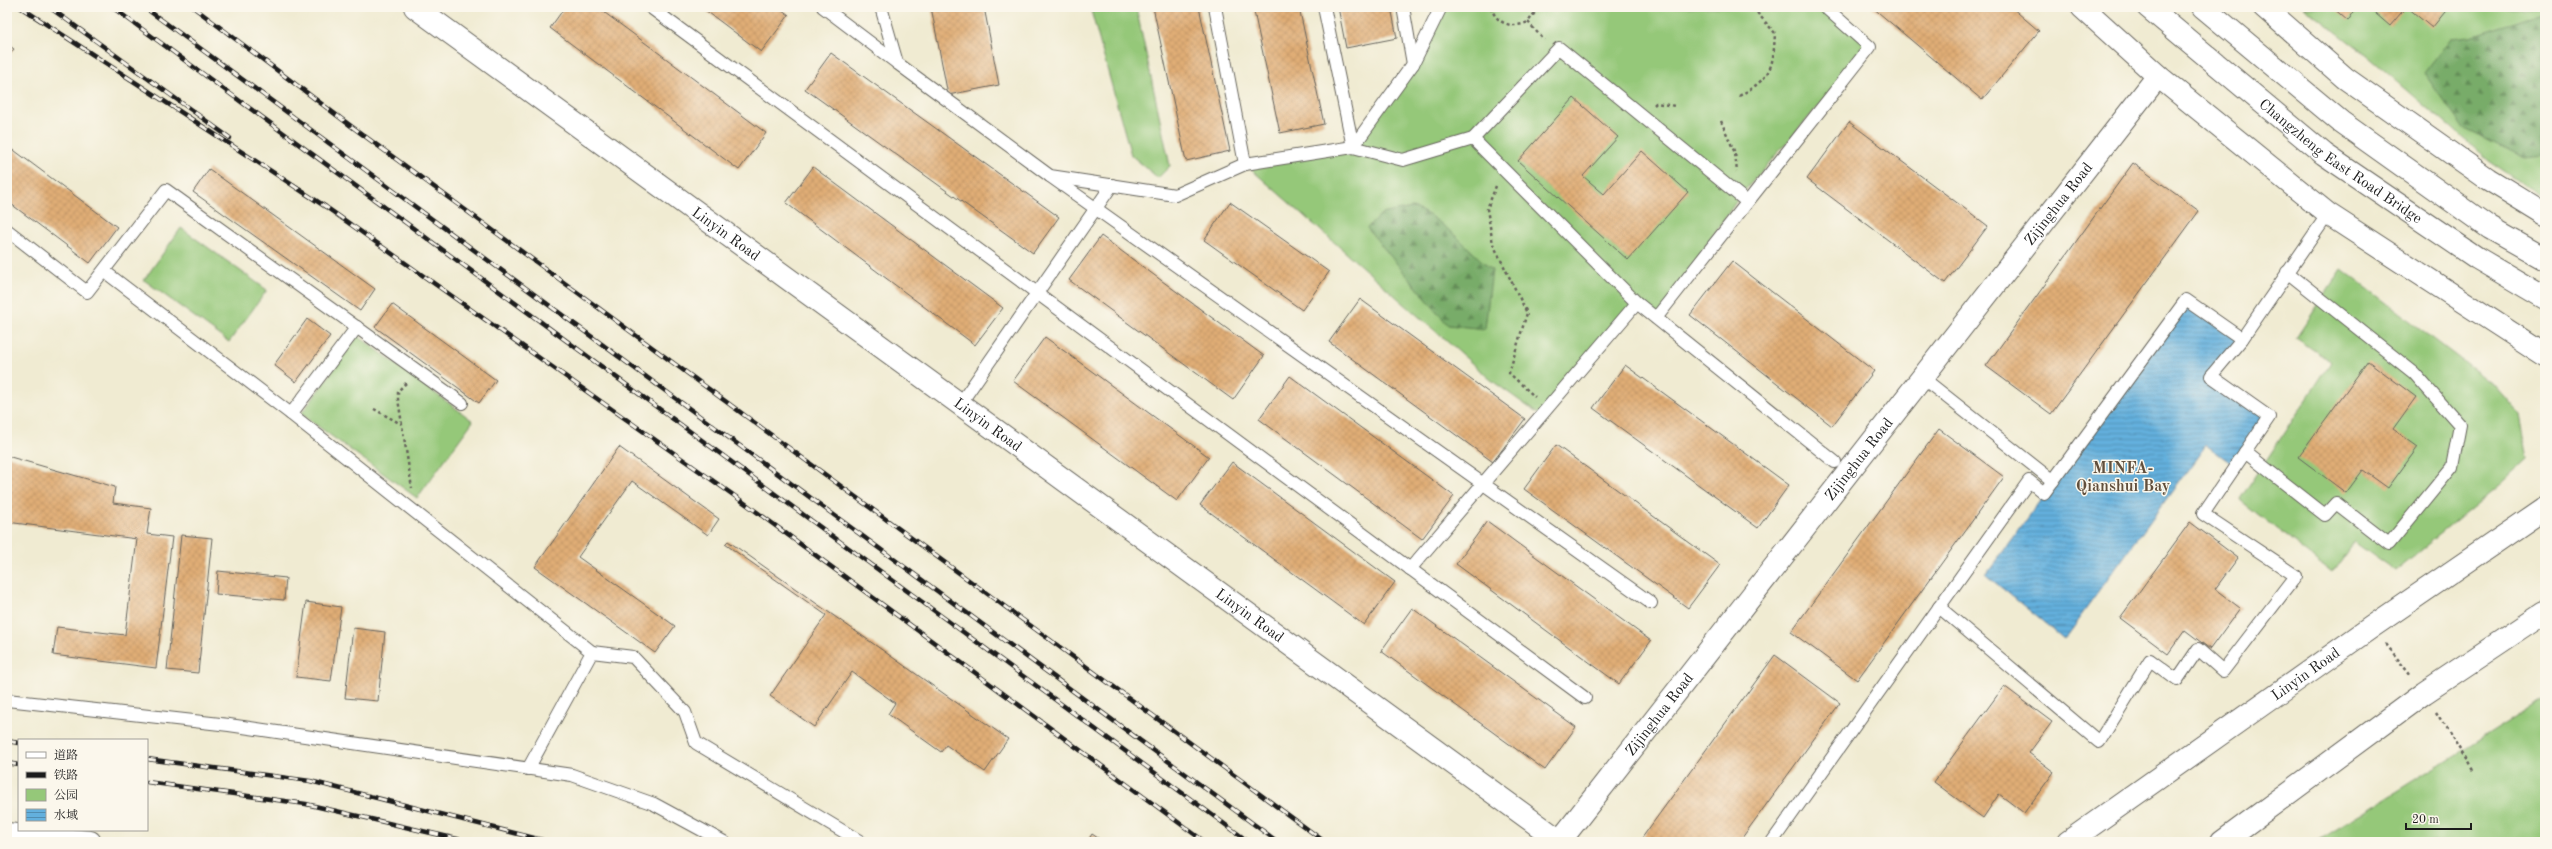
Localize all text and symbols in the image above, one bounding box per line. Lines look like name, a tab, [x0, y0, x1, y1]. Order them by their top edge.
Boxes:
street label: Changzheng East Road Bridge	[2255, 97, 2424, 227]
street label: Zijinghua Road	[2023, 160, 2096, 249]
street label: Linyin Road	[689, 205, 762, 265]
street label: Linyin Road	[950, 396, 1024, 455]
street label: Zijinghua Road	[1823, 416, 1897, 504]
district label: MINFA- Qianshui Bay	[2076, 461, 2170, 495]
street label: Linyin Road	[1212, 587, 1286, 646]
street label: Linyin Road	[2269, 646, 2343, 704]
street label: Zijinghua Road	[1624, 671, 1697, 759]
legend	[18, 739, 148, 831]
text: 道路	[54, 748, 78, 762]
text: 铁路	[54, 768, 78, 782]
text: 公园	[54, 789, 78, 802]
scale bar	[2406, 805, 2471, 831]
text: 水域	[54, 808, 78, 822]
text: 20 m	[2412, 814, 2439, 826]

